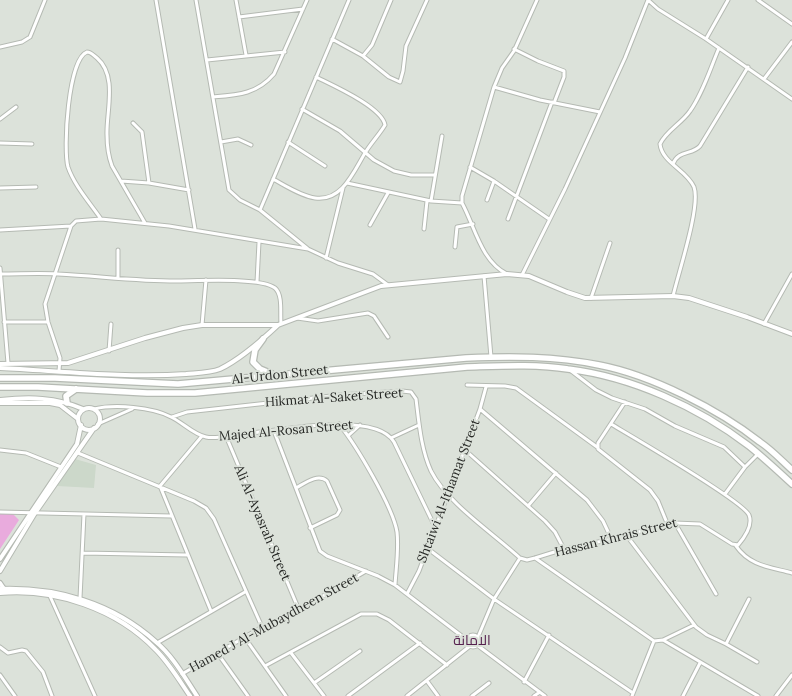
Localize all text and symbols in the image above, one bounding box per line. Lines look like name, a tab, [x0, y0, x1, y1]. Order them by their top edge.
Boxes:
street label: Al-Urdon Street	[231, 362, 329, 388]
street label: Hikmat Al-Saket Street	[264, 385, 404, 411]
street label: Majed Al-Rosan Street	[218, 417, 354, 445]
street label: Shtaiwi Al-Ithamat Street	[414, 417, 484, 565]
street label: Ali Al-Ayasrah Street	[231, 463, 293, 583]
street label: Hassan Khrais Street	[553, 515, 679, 561]
street label: Hamed J Al-Mubaydheen Street	[187, 570, 361, 676]
district label: الامانة	[453, 633, 491, 649]

